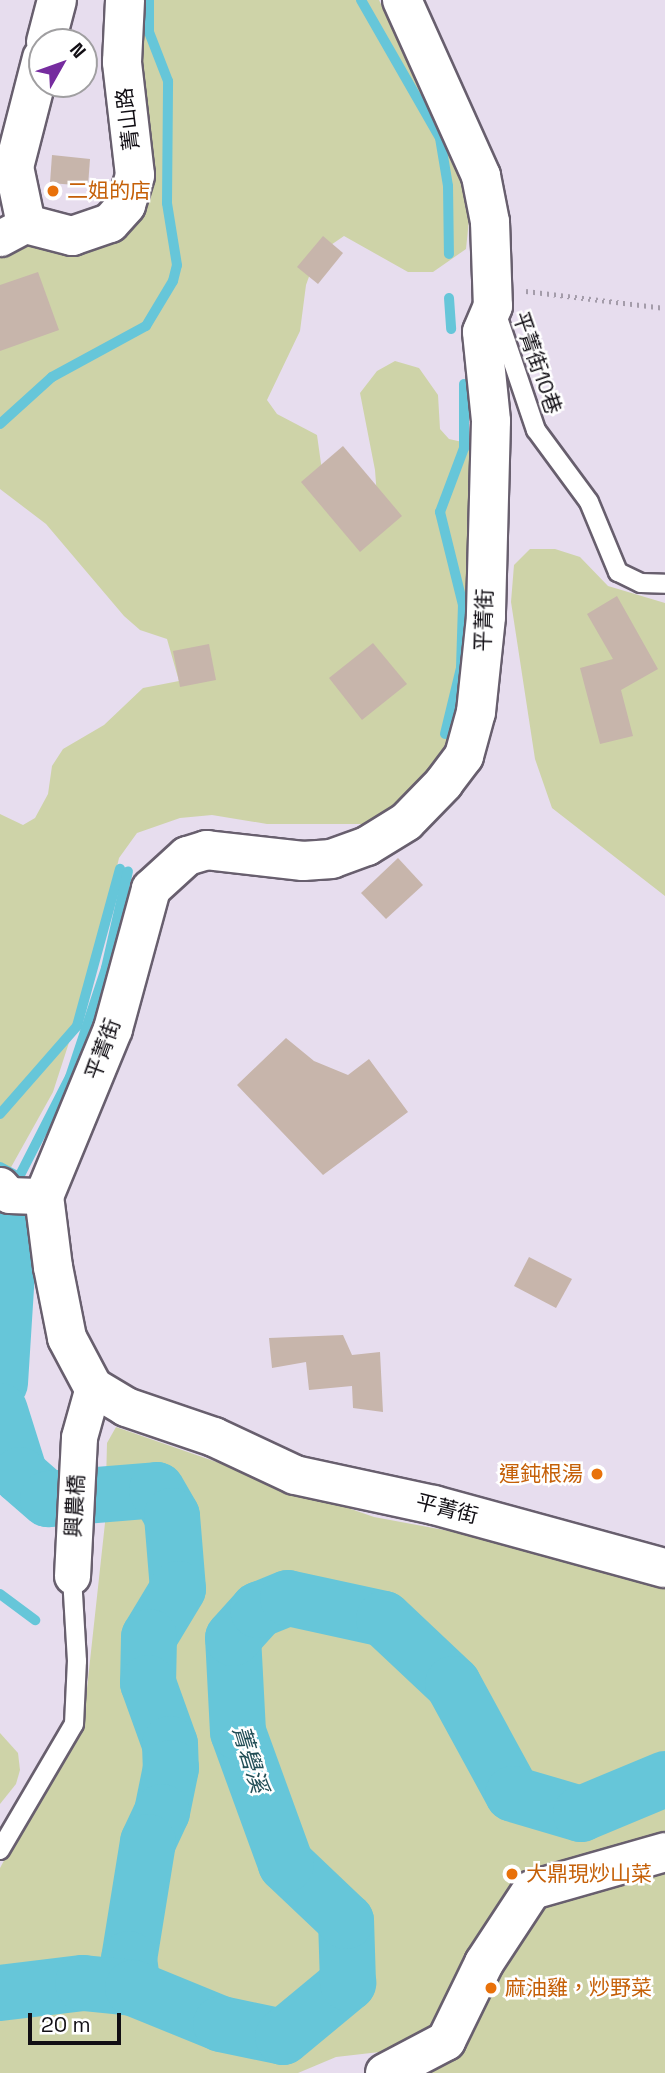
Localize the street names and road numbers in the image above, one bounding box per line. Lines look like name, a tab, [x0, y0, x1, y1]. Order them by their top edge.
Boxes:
street label: 菁山路	[112, 86, 144, 152]
street label: 平菁街10巷	[508, 309, 566, 417]
street label: 平菁街	[470, 588, 498, 652]
street label: 平菁街	[80, 1015, 126, 1083]
street label: 興農橋	[61, 1474, 89, 1538]
street label: 平菁街	[413, 1489, 481, 1529]

